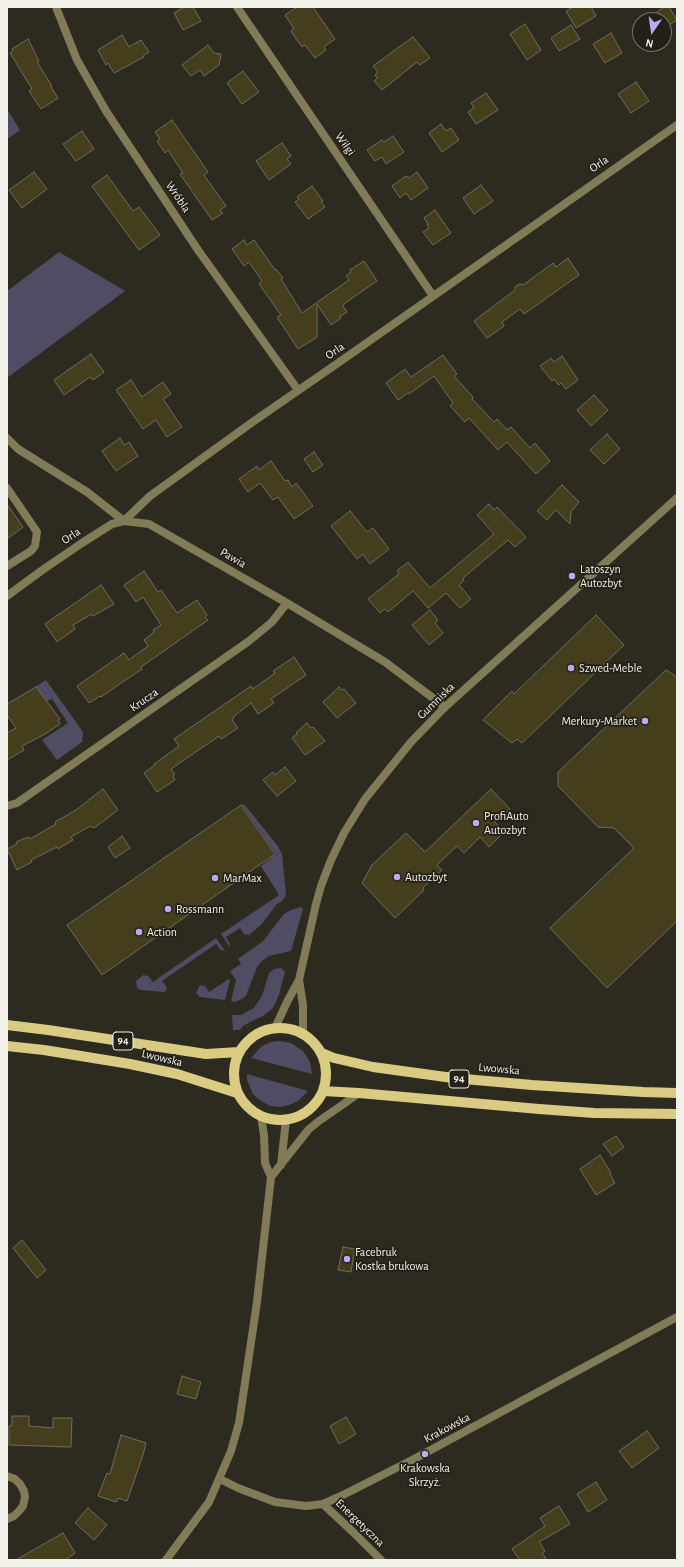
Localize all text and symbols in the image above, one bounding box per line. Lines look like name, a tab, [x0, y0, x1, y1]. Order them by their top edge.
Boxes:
north arrow	[632, 12, 672, 52]
text: N	[644, 37, 654, 49]
street label: Wilgi	[332, 129, 358, 159]
street label: Orla	[587, 152, 611, 176]
street label: Wróbla	[162, 179, 194, 215]
street label: Orla	[323, 339, 347, 363]
street label: Orla	[59, 524, 83, 548]
street label: Pawia	[217, 545, 249, 571]
place label: Latoszyn Autozbyt	[580, 562, 622, 590]
marker: Latoszyn Autozbyt	[567, 571, 577, 581]
place label: Szwed-Meble	[579, 661, 642, 675]
marker: Szwed-Meble	[566, 663, 576, 673]
street label: Gumniska	[414, 680, 458, 722]
street label: Krucza	[127, 685, 161, 715]
place label: Merkury-Market	[561, 714, 637, 728]
marker: Merkury-Market	[640, 716, 650, 726]
place label: ProfiAuto Autozbyt	[484, 809, 529, 837]
marker: ProfiAuto Autozbyt	[471, 818, 481, 828]
place label: Autozbyt	[405, 870, 447, 884]
place label: MarMax	[223, 871, 262, 885]
marker: Autozbyt	[392, 872, 402, 882]
marker: MarMax	[210, 873, 220, 883]
place label: Rossmann	[176, 902, 224, 916]
marker: Rossmann	[163, 904, 173, 914]
place label: Action	[147, 925, 177, 939]
marker: Action	[134, 927, 144, 937]
road number: 94	[113, 1032, 133, 1050]
street label: Lwowska	[140, 1046, 184, 1070]
street label: Lwowska	[478, 1060, 520, 1078]
road number: 94	[449, 1070, 469, 1088]
place label: Facebruk Kostka brukowa	[355, 1245, 429, 1273]
marker: Facebruk Kostka brukowa	[342, 1254, 352, 1264]
street label: Krakowska	[422, 1410, 472, 1446]
marker: Krakowska Skrzyż.	[420, 1449, 430, 1459]
place label: Krakowska Skrzyż.	[400, 1461, 450, 1489]
street label: Energetyczna	[332, 1496, 388, 1550]

